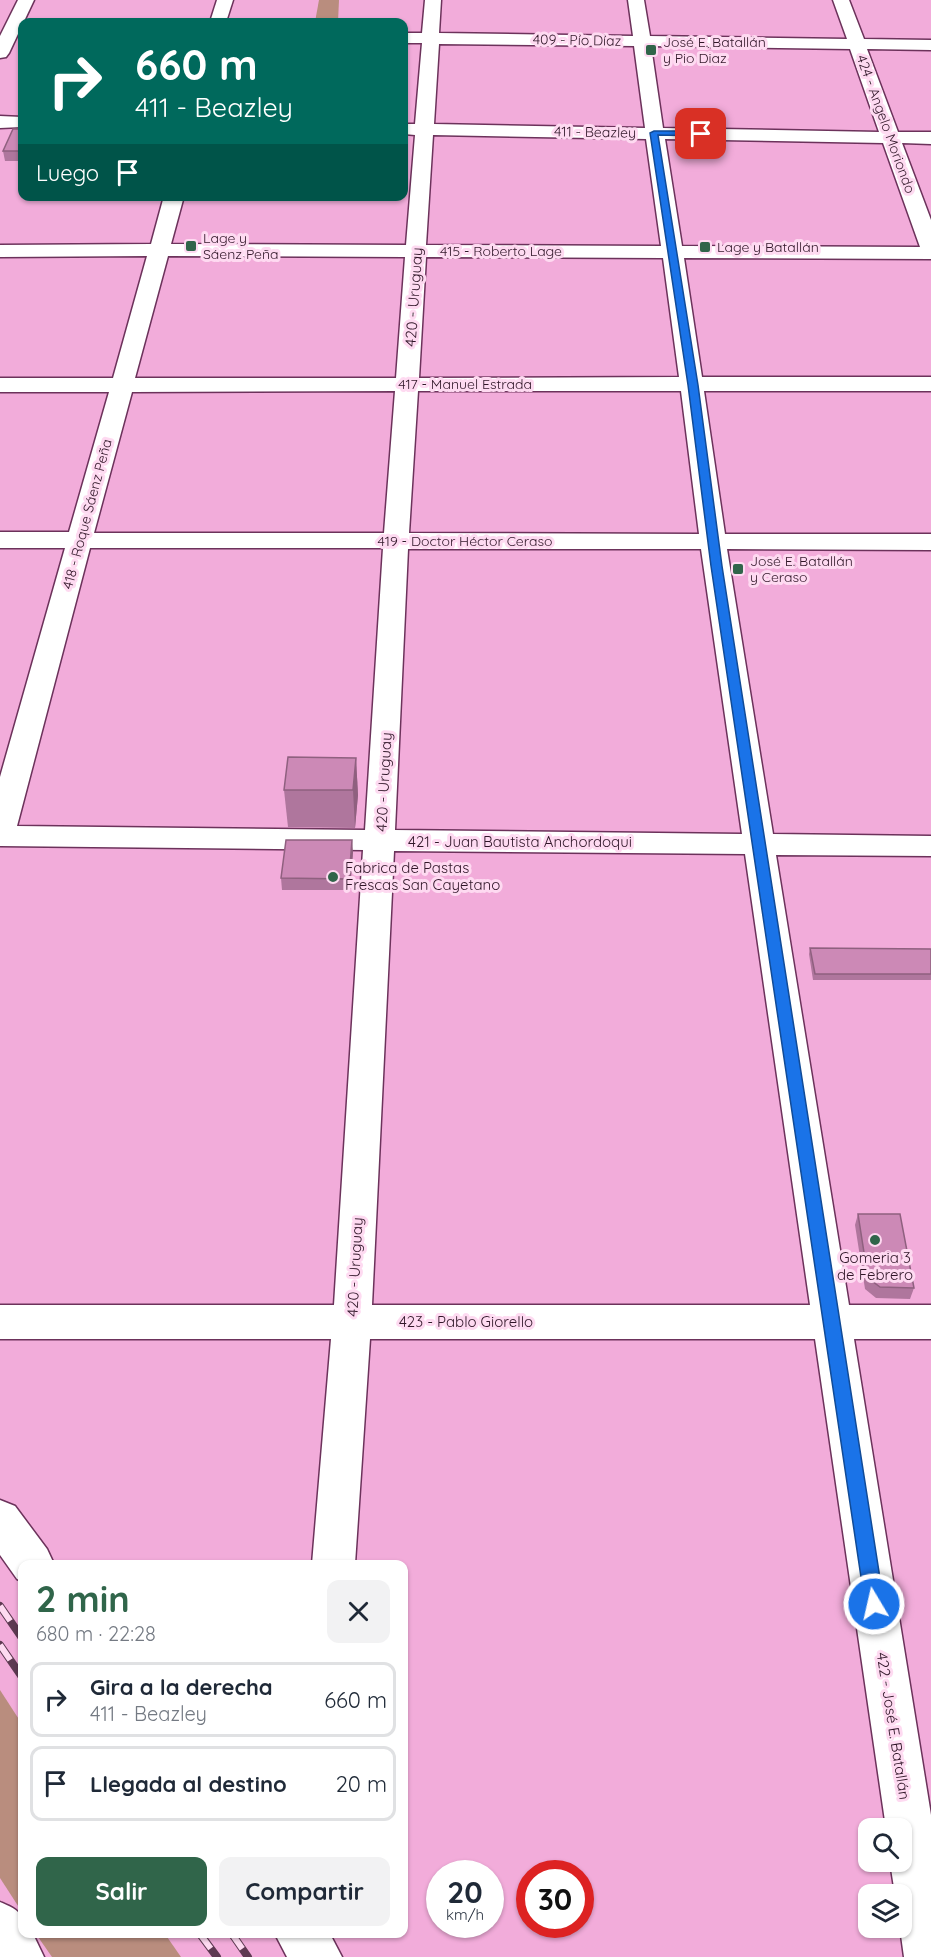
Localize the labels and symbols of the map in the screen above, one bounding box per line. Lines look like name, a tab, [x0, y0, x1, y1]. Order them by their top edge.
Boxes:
street label: 409 - Pío Díaz	[533, 30, 622, 50]
place label: José E. Batallán y Pio Diaz	[663, 33, 766, 67]
marker: José E. Batallán y Pio Diaz	[644, 43, 658, 57]
street label: 424 - Angelo Moriondo	[853, 52, 919, 196]
pin	[675, 108, 726, 159]
street label: 411 - Beazley	[554, 122, 636, 142]
place label: Lage y Sáenz Peña	[203, 229, 279, 263]
place label: Lage y Batallán	[717, 238, 819, 256]
marker: Lage y Sáenz Peña	[184, 239, 198, 253]
marker: Lage y Batallán	[698, 240, 712, 254]
street label: 415 - Roberto Lage	[440, 242, 562, 260]
street label: 420 - Uruguay	[401, 247, 426, 347]
street label: 417 - Manuel Estrada	[398, 375, 532, 393]
street label: 418 - Roque Sáenz Peña	[58, 437, 116, 591]
street label: 419 - Doctor Héctor Ceraso	[378, 532, 552, 550]
place label: José E. Batallán y Ceraso	[750, 552, 853, 586]
marker: José E. Batallán y Ceraso	[731, 562, 745, 576]
street label: 420 - Uruguay	[371, 732, 396, 832]
street label: 421 - Juan Bautista Anchordoqui	[408, 832, 632, 851]
place label: Fabrica de Pastas Frescas San Cayetano	[345, 858, 500, 894]
marker: Fabrica de Pastas Frescas San Cayetano	[326, 870, 340, 884]
street label: 420 - Uruguay	[342, 1217, 367, 1317]
marker: Gomeria 3 de Febrero	[868, 1233, 882, 1247]
place label: Gomeria 3 de Febrero	[837, 1248, 913, 1284]
street label: 423 - Pablo Giorello	[399, 1312, 533, 1331]
position arrow	[842, 1572, 906, 1636]
street label: 422 - José E. Batallán	[872, 1651, 915, 1801]
speed limit sign: 30	[516, 1860, 594, 1938]

